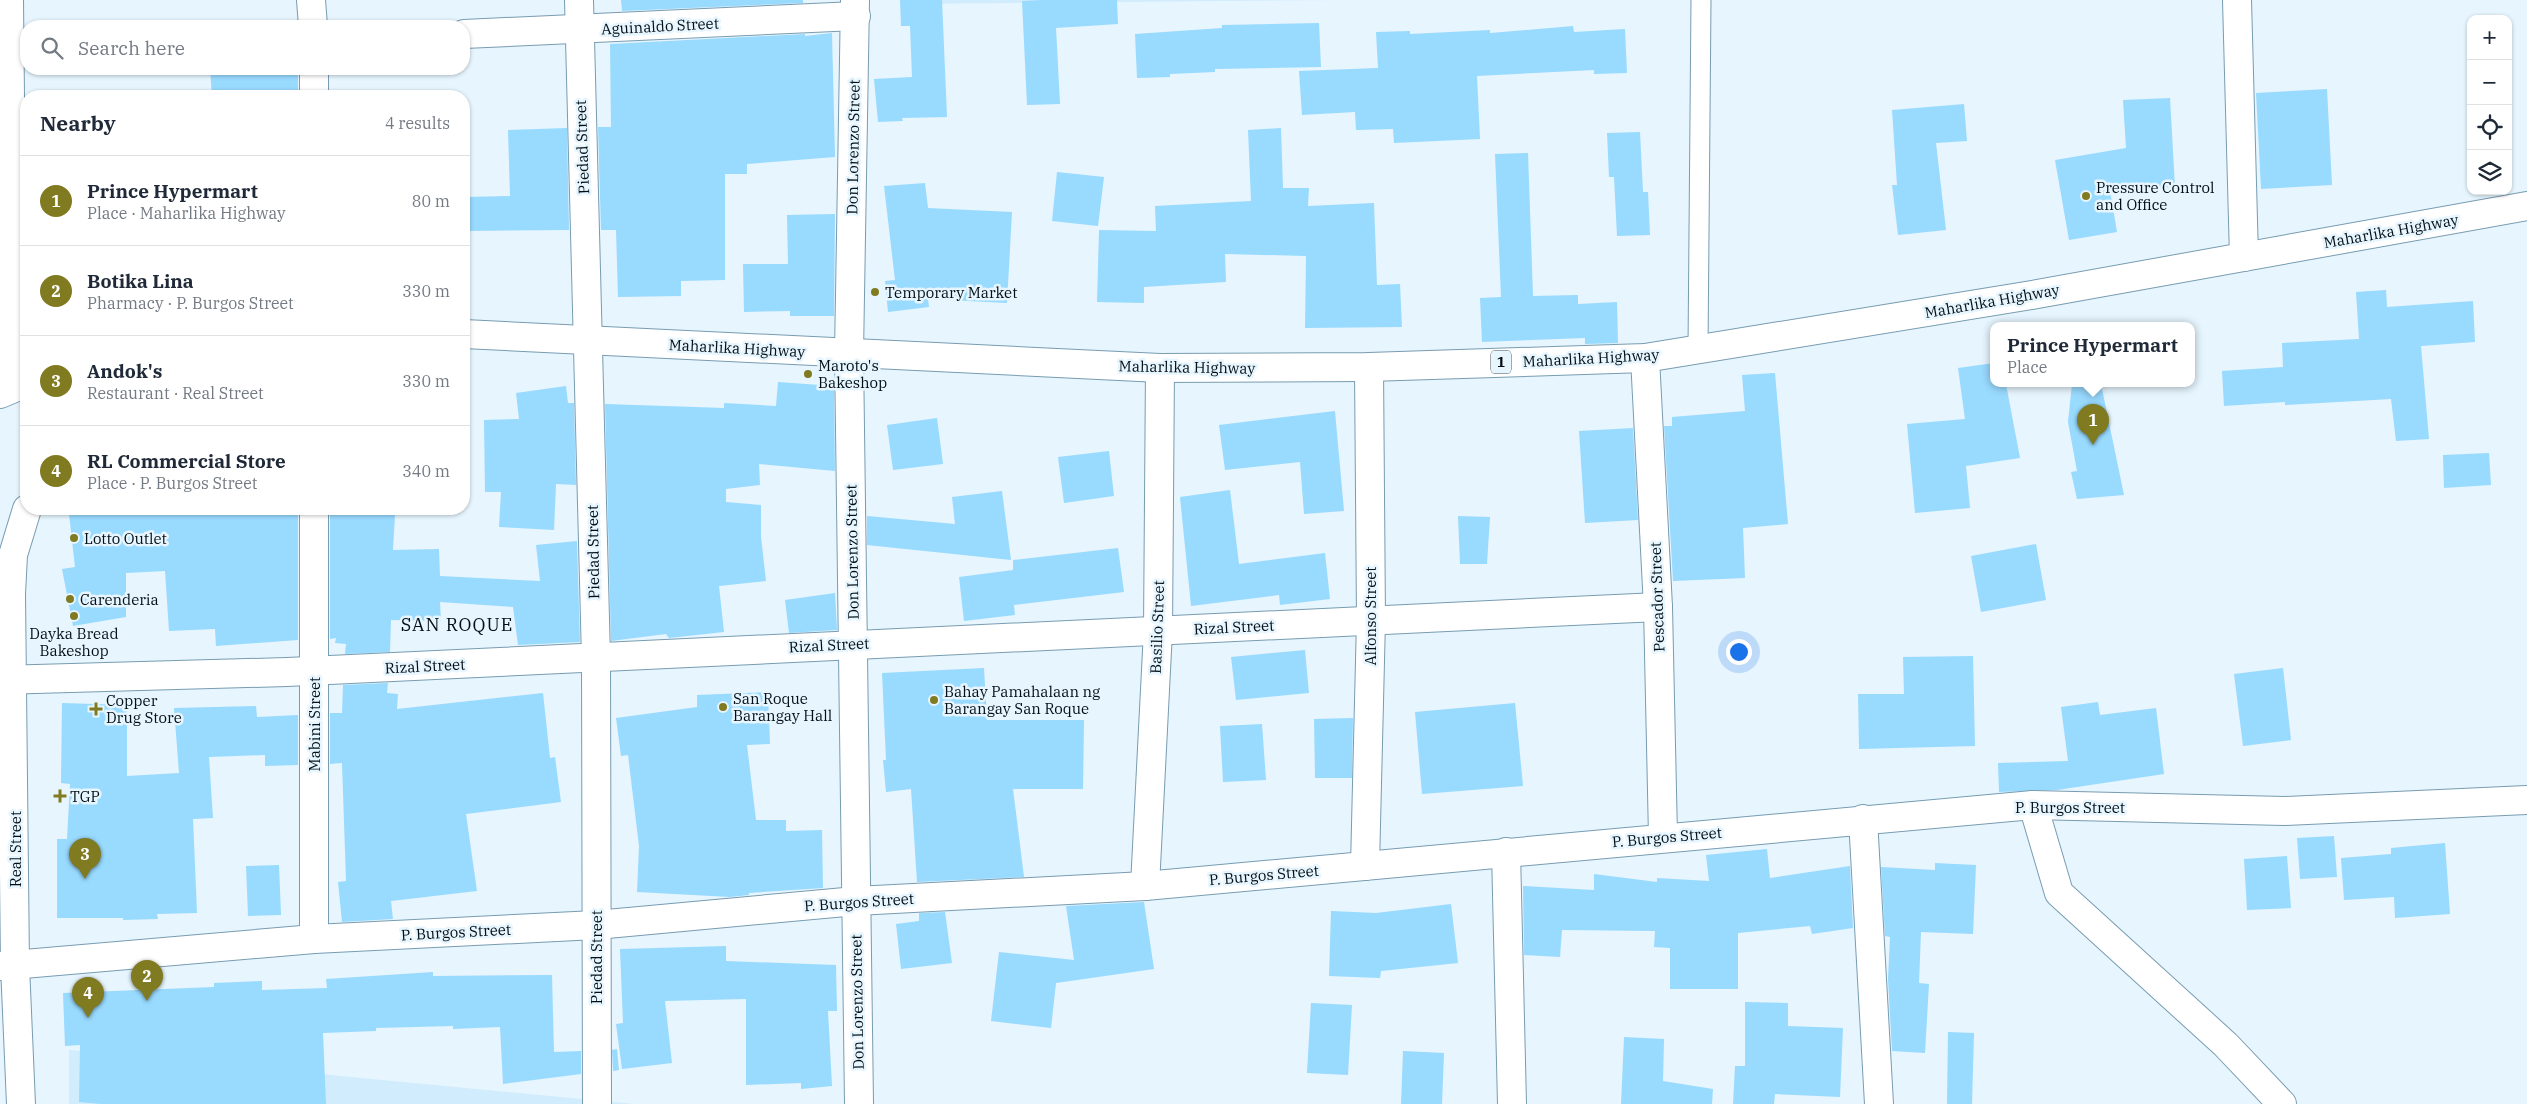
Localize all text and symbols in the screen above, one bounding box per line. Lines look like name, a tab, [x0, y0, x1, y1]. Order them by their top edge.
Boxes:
street label: Aguinaldo Street	[601, 13, 719, 39]
map controls	[2467, 15, 2512, 195]
button: +	[2467, 15, 2512, 60]
search box	[20, 20, 470, 75]
icon: search	[38, 34, 66, 62]
text: Search here	[78, 36, 185, 60]
button: −	[2467, 60, 2512, 105]
street label: Don Lorenzo Street	[842, 79, 864, 215]
street label: Piedad Street	[571, 100, 593, 194]
button: locate	[2467, 105, 2512, 150]
text: Nearby	[40, 109, 116, 137]
text: 4 results	[385, 113, 450, 133]
button: layers	[2467, 150, 2512, 195]
place label: Pressure Control and Office	[2096, 178, 2214, 214]
text: Prince Hypermart	[87, 179, 258, 203]
marker: Pressure Control and Office	[2080, 190, 2092, 202]
text: 1	[51, 191, 61, 211]
text: 80 m	[412, 191, 450, 211]
text: Place · Maharlika Highway	[87, 203, 286, 223]
street label: Maharlika Highway	[2322, 210, 2460, 252]
text: Botika Lina	[87, 269, 194, 293]
street label: Maharlika Highway	[1923, 280, 2061, 322]
text: 2	[51, 281, 61, 301]
text: 330 m	[402, 281, 450, 301]
place label: Temporary Market	[885, 283, 1017, 302]
marker: Temporary Market	[869, 286, 881, 298]
text: Pharmacy · P. Burgos Street	[87, 293, 294, 313]
popup	[1990, 322, 2195, 387]
text: Prince Hypermart	[2007, 333, 2178, 357]
street label: Maharlika Highway	[668, 335, 806, 361]
street label: Maharlika Highway	[1522, 345, 1660, 371]
road number: 1	[1491, 351, 1511, 374]
place label: Maroto's Bakeshop	[818, 356, 887, 392]
street label: Maharlika Highway	[1119, 356, 1255, 378]
text: Place	[2007, 357, 2047, 377]
text: Andok's	[87, 359, 162, 383]
marker: Maroto's Bakeshop	[802, 368, 814, 380]
text: 3	[51, 371, 61, 391]
text: 330 m	[402, 371, 450, 391]
text: Restaurant · Real Street	[87, 383, 264, 403]
pin: 1	[2077, 404, 2109, 445]
text: RL Commercial Store	[87, 449, 286, 473]
text: 4	[51, 461, 61, 481]
text: 340 m	[402, 461, 450, 481]
text: Place · P. Burgos Street	[87, 473, 257, 493]
street label: Don Lorenzo Street	[841, 484, 863, 620]
street label: Piedad Street	[583, 505, 603, 599]
place label: Lotto Outlet	[84, 529, 167, 548]
marker: Lotto Outlet	[68, 532, 80, 544]
street label: Pescador Street	[1646, 542, 1668, 652]
street label: Alfonso Street	[1361, 566, 1380, 666]
street label: Basilio Street	[1146, 580, 1168, 674]
place label: Carenderia	[80, 590, 159, 609]
marker: Carenderia	[64, 593, 76, 605]
marker: Dayka Bread Bakeshop	[68, 610, 80, 622]
district label: SAN ROQUE	[401, 613, 513, 636]
street label: Rizal Street	[1193, 615, 1275, 639]
place label: Dayka Bread Bakeshop	[29, 624, 119, 660]
street label: Rizal Street	[788, 633, 870, 657]
your location	[1726, 639, 1752, 665]
street label: Rizal Street	[384, 654, 466, 678]
street label: Mabini Street	[305, 677, 324, 771]
place label: Bahay Pamahalaan ng Barangay San Roque	[944, 682, 1100, 718]
place label: San Roque Barangay Hall	[733, 689, 832, 725]
place label: Copper Drug Store	[106, 691, 182, 727]
marker: Bahay Pamahalaan ng Barangay San Roque	[928, 694, 940, 706]
marker: San Roque Barangay Hall	[717, 701, 729, 713]
marker: Copper Drug Store	[90, 703, 102, 715]
place label: TGP	[70, 787, 100, 806]
marker: TGP	[54, 790, 66, 802]
street label: P. Burgos Street	[2015, 798, 2125, 817]
street label: Real Street	[6, 811, 25, 887]
street label: P. Burgos Street	[1611, 823, 1723, 851]
pin: 3	[69, 838, 101, 879]
street label: P. Burgos Street	[1208, 861, 1320, 889]
street label: P. Burgos Street	[803, 889, 915, 915]
street label: Piedad Street	[587, 910, 606, 1004]
street label: P. Burgos Street	[400, 920, 512, 944]
street label: Don Lorenzo Street	[846, 934, 868, 1070]
pin: 2	[131, 960, 163, 1001]
pin: 4	[72, 977, 104, 1018]

